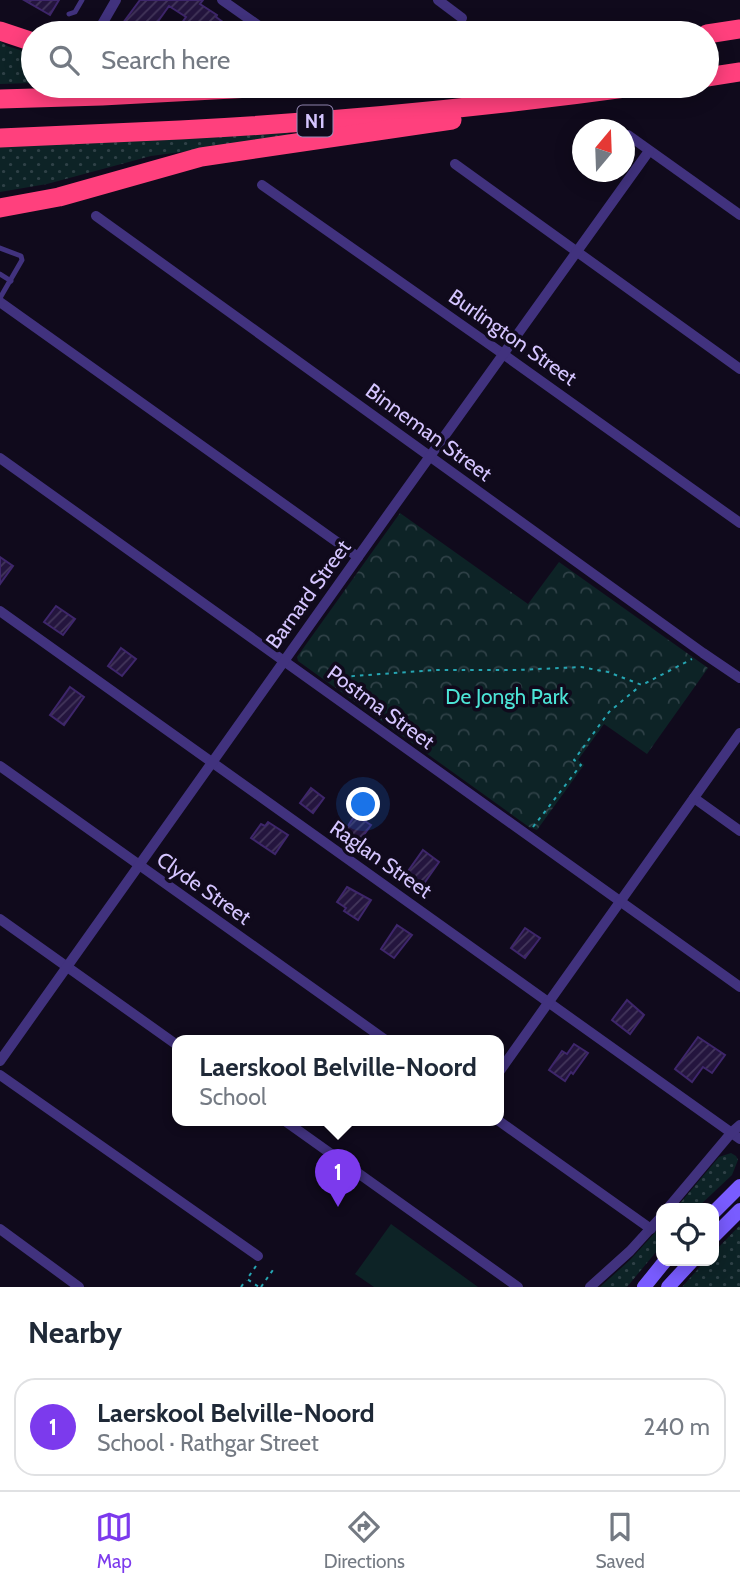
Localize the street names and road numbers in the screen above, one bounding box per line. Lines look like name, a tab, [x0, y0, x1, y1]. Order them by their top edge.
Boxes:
road number: N1	[298, 105, 332, 136]
street label: Burlington Street	[444, 284, 582, 390]
street label: Binneman Street	[361, 378, 497, 486]
street label: Barnard Street	[260, 535, 356, 653]
street label: Postma Street	[323, 660, 439, 754]
street label: Raglan Street	[325, 815, 437, 903]
street label: Clyde Street	[152, 846, 256, 930]

